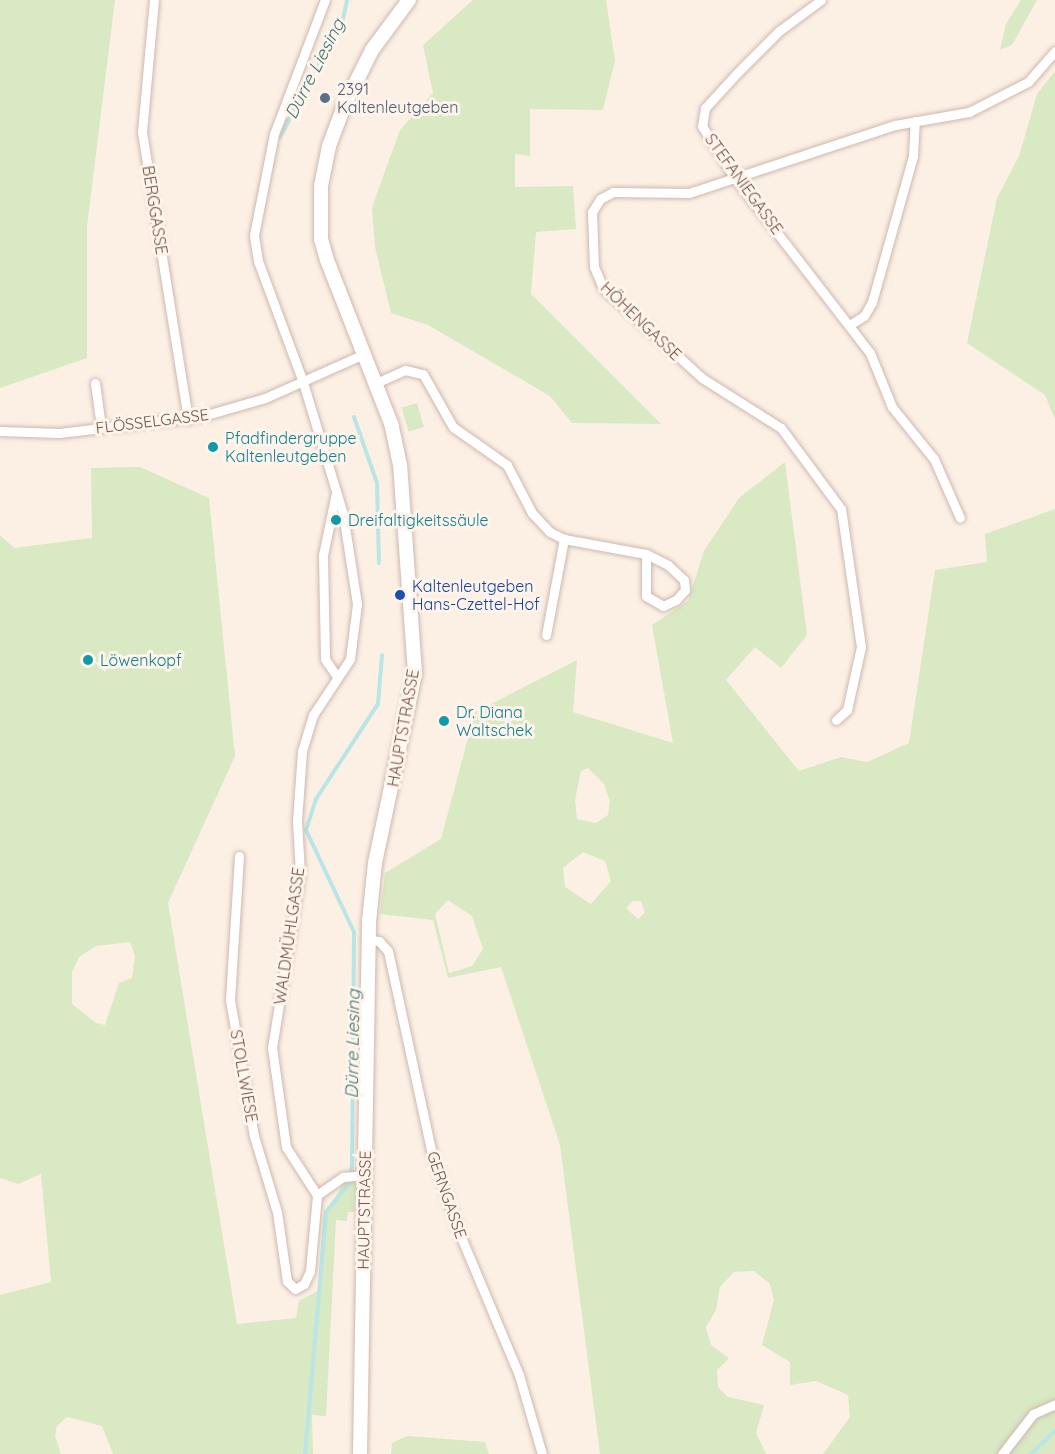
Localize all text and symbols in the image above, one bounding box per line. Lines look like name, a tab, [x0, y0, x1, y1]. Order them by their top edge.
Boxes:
water label: Dürre Liesing	[281, 15, 349, 123]
place label: 2391 Kaltenleutgeben	[337, 79, 458, 117]
marker: 2391 Kaltenleutgeben	[318, 91, 332, 105]
street label: STEFANIEGASSE	[701, 130, 787, 238]
street label: BERGGASSE	[138, 164, 172, 256]
street label: HÖHENGASSE	[597, 278, 685, 364]
street label: FLÖSSELGASSE	[94, 405, 210, 437]
place label: Pfadfindergruppe Kaltenleutgeben	[225, 428, 357, 466]
marker: Pfadfindergruppe Kaltenleutgeben	[206, 440, 220, 454]
place label: Dreifaltigkeitssäule	[348, 510, 488, 530]
marker: Dreifaltigkeitssäule	[329, 513, 343, 527]
place label: Kaltenleutgeben Hans-Czettel-Hof	[412, 576, 540, 614]
marker: Kaltenleutgeben Hans-Czettel-Hof	[393, 588, 407, 602]
place label: Löwenkopf	[100, 650, 182, 670]
marker: Löwenkopf	[81, 653, 95, 667]
street label: HAUPTSTRASSE	[383, 668, 423, 788]
place label: Dr. Diana Waltschek	[456, 702, 533, 740]
marker: Dr. Diana Waltschek	[437, 714, 451, 728]
street label: WALDMÜHLGASSE	[270, 866, 308, 1006]
water label: Dürre Liesing	[341, 989, 365, 1099]
street label: STOLLWIESE	[226, 1028, 262, 1124]
street label: GERNGASSE	[423, 1149, 471, 1241]
street label: HAUPTSTRASSE	[353, 1150, 375, 1270]

